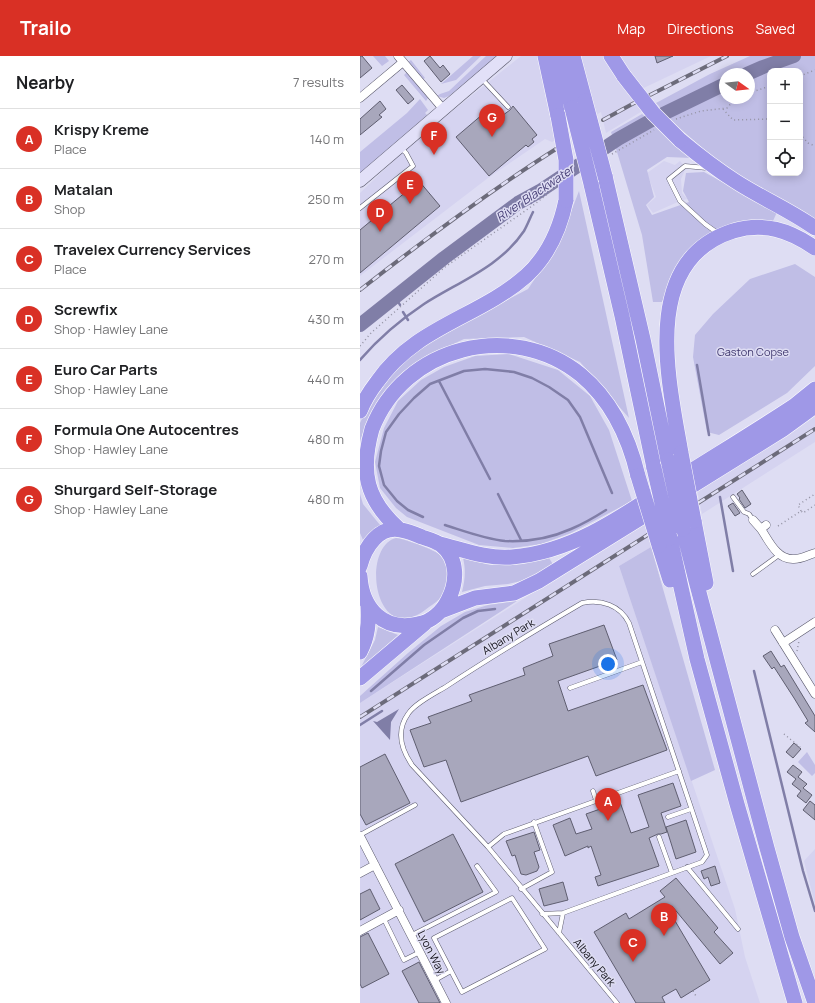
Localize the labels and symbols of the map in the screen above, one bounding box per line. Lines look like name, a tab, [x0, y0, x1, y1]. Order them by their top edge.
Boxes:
north arrow	[719, 68, 755, 104]
pin: G	[479, 104, 505, 137]
pin: F	[421, 122, 447, 155]
water label: River Blackwater	[493, 160, 579, 225]
pin: E	[397, 171, 423, 204]
pin: D	[367, 199, 393, 232]
park label: Gaston Copse	[717, 344, 790, 359]
street label: Albany Park	[479, 614, 537, 657]
your location	[598, 654, 618, 674]
pin: A	[595, 788, 621, 821]
pin: B	[651, 903, 677, 936]
street label: Lyon Way	[415, 928, 449, 977]
pin: C	[620, 929, 646, 962]
street label: Albany Park	[570, 935, 620, 990]

